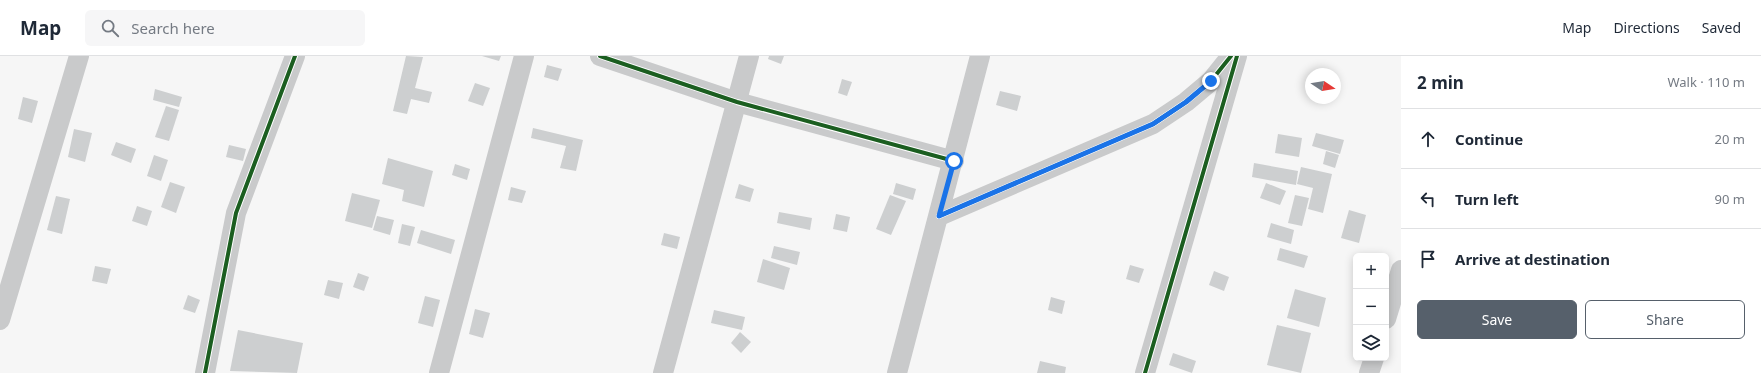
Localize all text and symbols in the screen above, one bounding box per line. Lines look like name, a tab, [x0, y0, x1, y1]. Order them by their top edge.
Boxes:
search box	[85, 10, 365, 46]
text: Map	[20, 15, 61, 41]
icon: search	[99, 17, 121, 39]
text: Search here	[131, 18, 215, 38]
text: Map	[1562, 18, 1591, 37]
text: Directions	[1613, 18, 1680, 37]
text: Saved	[1702, 18, 1741, 37]
north arrow	[1305, 68, 1341, 104]
text: 2 min	[1417, 71, 1464, 94]
route end	[1202, 72, 1220, 90]
text: Walk · 110 m	[1667, 73, 1745, 91]
icon: ahead	[1417, 128, 1439, 150]
text: Continue	[1455, 129, 1523, 149]
text: 20 m	[1715, 130, 1745, 148]
route start	[945, 152, 963, 170]
icon: left	[1417, 188, 1439, 210]
text: Turn left	[1455, 189, 1519, 209]
text: 90 m	[1715, 190, 1745, 208]
icon: arrive	[1417, 248, 1439, 270]
text: Arrive at destination	[1455, 249, 1610, 269]
map controls	[1353, 253, 1389, 361]
button: +	[1353, 253, 1389, 289]
button: −	[1353, 289, 1389, 325]
button: Save	[1417, 300, 1577, 339]
button: Share	[1585, 300, 1745, 339]
button: layers	[1353, 325, 1389, 361]

